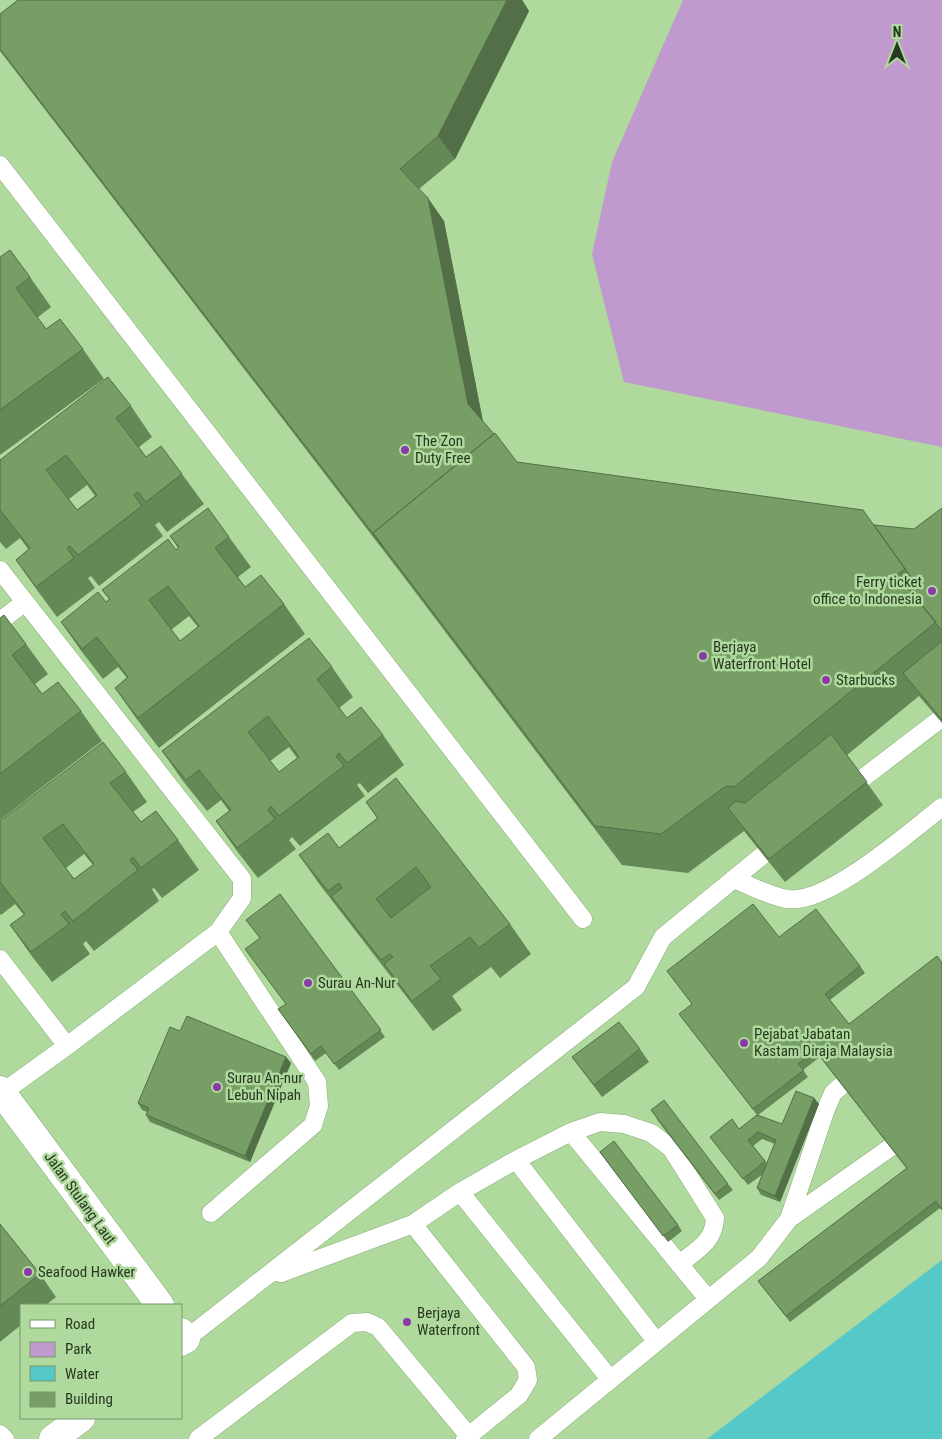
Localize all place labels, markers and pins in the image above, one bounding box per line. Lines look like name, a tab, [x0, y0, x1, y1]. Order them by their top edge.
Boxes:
place label: The Zon Duty Free	[415, 432, 470, 467]
marker: The Zon Duty Free	[399, 444, 411, 456]
place label: Ferry ticket office to Indonesia	[813, 573, 922, 608]
marker: Ferry ticket office to Indonesia	[926, 585, 938, 597]
place label: Berjaya Waterfront Hotel	[713, 638, 811, 673]
marker: Berjaya Waterfront Hotel	[697, 650, 709, 662]
place label: Starbucks	[836, 671, 895, 689]
marker: Starbucks	[820, 674, 832, 686]
place label: Surau An-Nur	[318, 974, 396, 992]
marker: Surau An-Nur	[302, 977, 314, 989]
place label: Pejabat Jabatan Kastam Diraja Malaysia	[754, 1025, 893, 1060]
marker: Pejabat Jabatan Kastam Diraja Malaysia	[738, 1037, 750, 1049]
place label: Surau An-nur Lebuh Nipah	[227, 1069, 303, 1104]
marker: Surau An-nur Lebuh Nipah	[211, 1081, 223, 1093]
place label: Seafood Hawker	[38, 1263, 136, 1281]
marker: Seafood Hawker	[22, 1266, 34, 1278]
place label: Berjaya Waterfront	[417, 1304, 480, 1339]
marker: Berjaya Waterfront	[401, 1316, 413, 1328]

